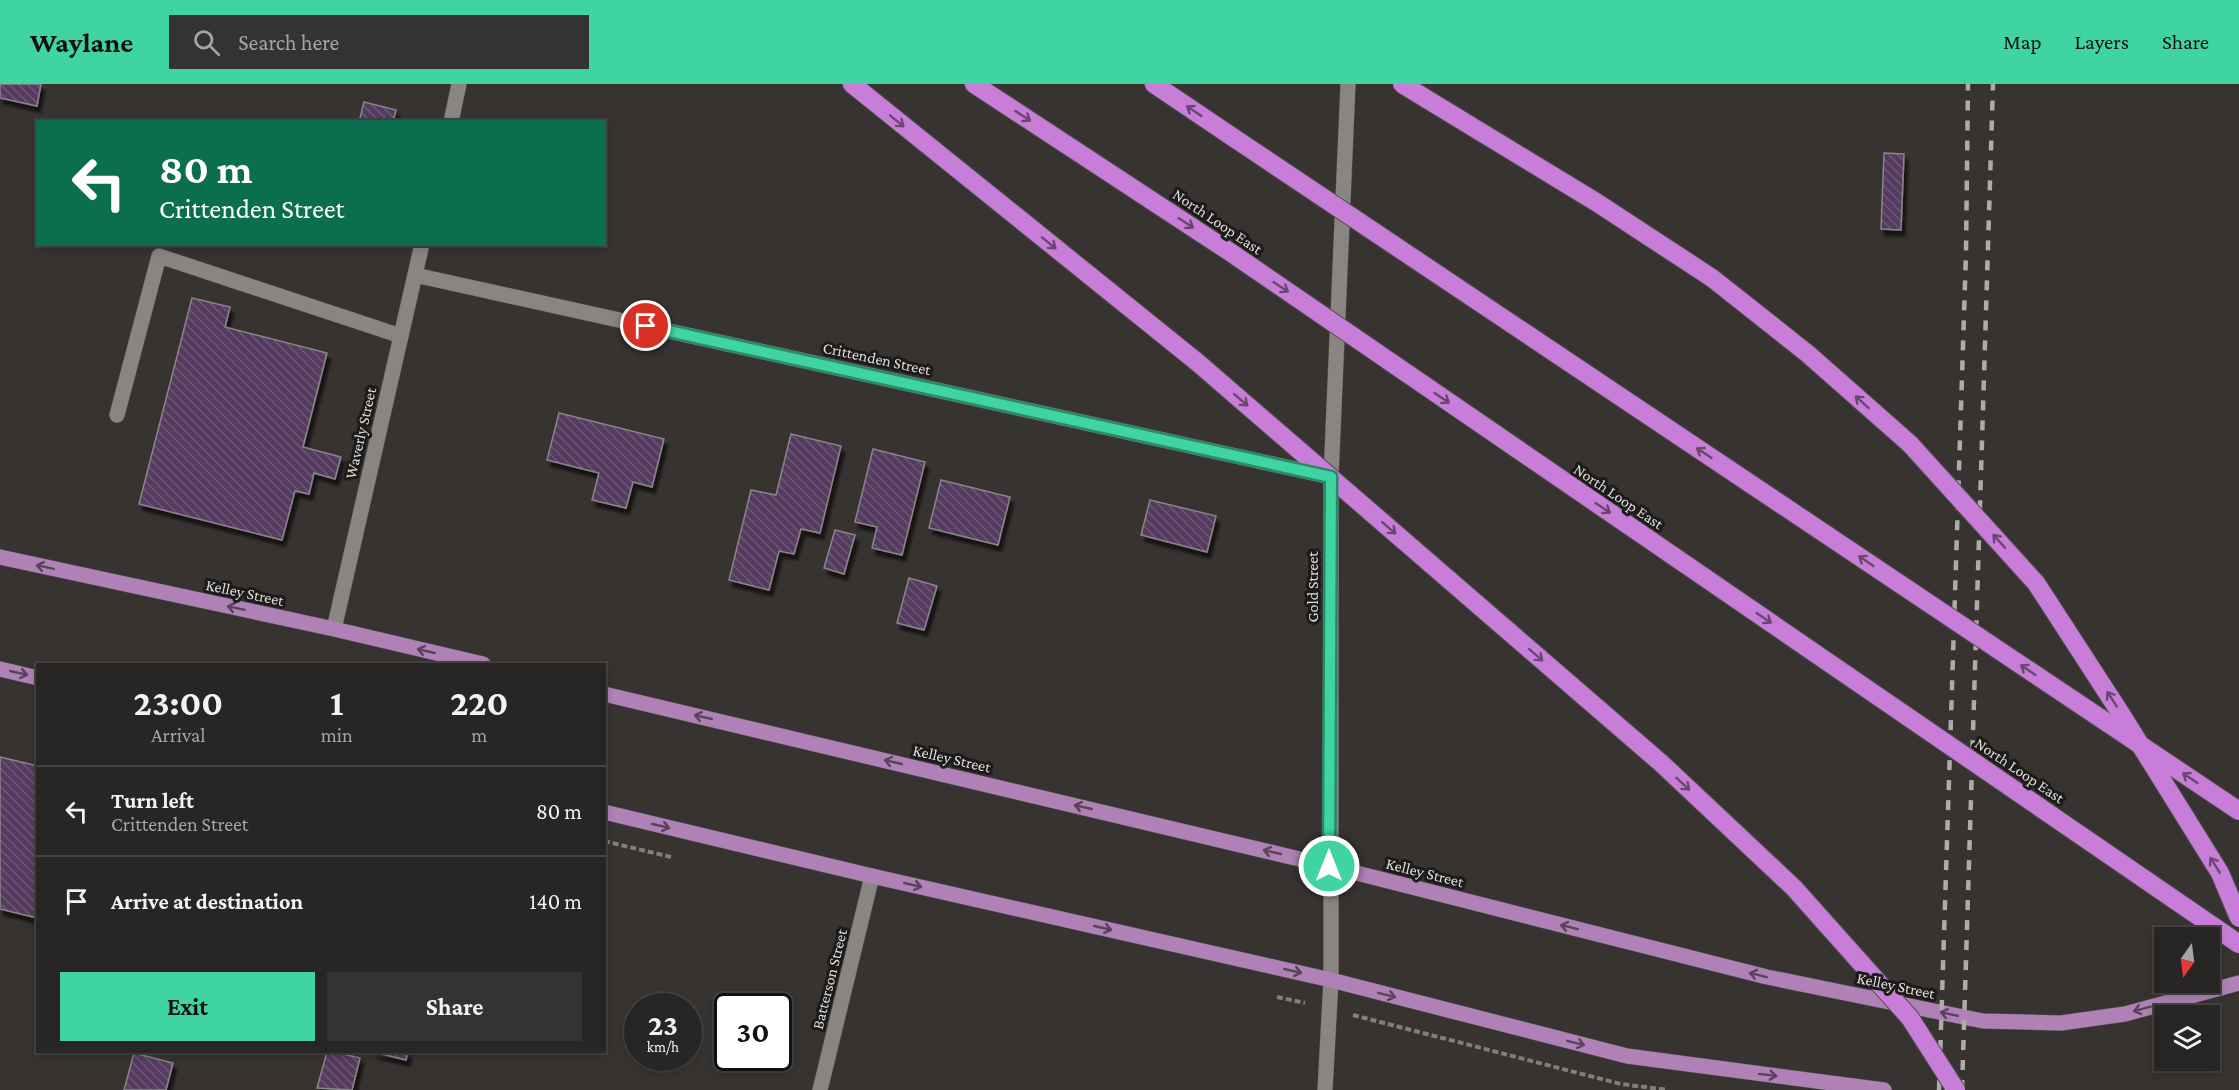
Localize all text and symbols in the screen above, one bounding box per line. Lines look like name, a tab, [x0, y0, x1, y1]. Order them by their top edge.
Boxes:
search box	[169, 15, 589, 69]
icon: search	[190, 26, 223, 59]
text: Waylane	[30, 27, 133, 58]
text: Search here	[238, 30, 339, 55]
text: Map	[2003, 30, 2042, 54]
text: Layers	[2075, 30, 2129, 54]
text: Share	[2162, 30, 2209, 54]
one-way arrow	[1187, 105, 1203, 117]
one-way arrow	[1014, 110, 1031, 122]
one-way arrow	[889, 114, 905, 127]
icon: left	[60, 144, 138, 222]
text: 80 m	[159, 145, 253, 192]
street label: North Loop East	[1169, 185, 1266, 259]
text: Crittenden Street	[159, 194, 345, 224]
one-way arrow	[1177, 218, 1194, 230]
one-way arrow	[1041, 236, 1057, 249]
one-way arrow	[1273, 281, 1289, 293]
pin	[620, 300, 671, 351]
icon: arrive	[629, 309, 662, 342]
street label: Crittenden Street	[821, 339, 933, 378]
street label: Waverly Street	[342, 385, 380, 481]
one-way arrow	[1433, 392, 1450, 404]
one-way arrow	[1233, 393, 1248, 407]
one-way arrow	[1855, 395, 1870, 409]
one-way arrow	[1696, 446, 1713, 459]
street label: North Loop East	[1570, 460, 1667, 534]
one-way arrow	[1594, 502, 1611, 514]
one-way arrow	[1381, 521, 1396, 535]
one-way arrow	[1992, 534, 2006, 549]
street label: Gold Street	[1304, 551, 1321, 623]
one-way arrow	[1859, 555, 1875, 567]
one-way arrow	[36, 561, 55, 572]
street label: Kelley Street	[204, 576, 286, 610]
one-way arrow	[226, 602, 246, 613]
one-way arrow	[1755, 612, 1771, 624]
one-way arrow	[416, 645, 436, 656]
one-way arrow	[1528, 649, 1544, 662]
one-way arrow	[2020, 663, 2037, 676]
one-way arrow	[9, 668, 28, 680]
text: 23:00	[134, 683, 223, 723]
text: 1	[330, 683, 344, 723]
text: 220	[450, 683, 508, 723]
one-way arrow	[2105, 691, 2117, 708]
one-way arrow	[694, 711, 713, 722]
text: Arrival	[151, 724, 206, 746]
text: min	[321, 724, 353, 746]
text: m	[471, 724, 487, 746]
street label: North Loop East	[1971, 734, 2068, 808]
street label: Kelley Street	[911, 741, 993, 777]
one-way arrow	[884, 756, 903, 768]
one-way arrow	[2183, 772, 2199, 784]
one-way arrow	[1675, 777, 1690, 791]
text: Turn left	[111, 788, 194, 813]
icon: left	[60, 795, 93, 828]
text: 80 m	[536, 799, 582, 824]
one-way arrow	[1073, 801, 1092, 813]
text: Crittenden Street	[111, 813, 248, 835]
one-way arrow	[652, 820, 671, 832]
position arrow	[1297, 834, 1361, 898]
one-way arrow	[1263, 846, 1282, 858]
street label: Kelley Street	[1384, 855, 1466, 891]
one-way arrow	[2208, 857, 2220, 874]
one-way arrow	[902, 880, 922, 891]
icon: arrive	[60, 885, 93, 918]
text: Arrive at destination	[111, 889, 303, 914]
text: 140 m	[529, 889, 582, 914]
one-way arrow	[1560, 920, 1579, 932]
one-way arrow	[1093, 923, 1112, 935]
street label: Batterson Street	[809, 927, 850, 1031]
north arrow	[2154, 927, 2220, 993]
map controls	[2154, 927, 2220, 1071]
one-way arrow	[1283, 966, 1302, 978]
one-way arrow	[1749, 968, 1768, 980]
street label: Kelley Street	[1855, 969, 1937, 1003]
button: Exit	[60, 972, 315, 1041]
button: Share	[327, 972, 582, 1041]
one-way arrow	[1378, 989, 1397, 1001]
speed limit sign: 30	[714, 993, 792, 1071]
one-way arrow	[2133, 1004, 2152, 1015]
button: layers	[2154, 1005, 2220, 1071]
text: 23	[648, 1008, 678, 1041]
one-way arrow	[1940, 1008, 1959, 1019]
one-way arrow	[1566, 1038, 1585, 1050]
text: km/h	[647, 1039, 679, 1055]
one-way arrow	[1758, 1069, 1778, 1080]

